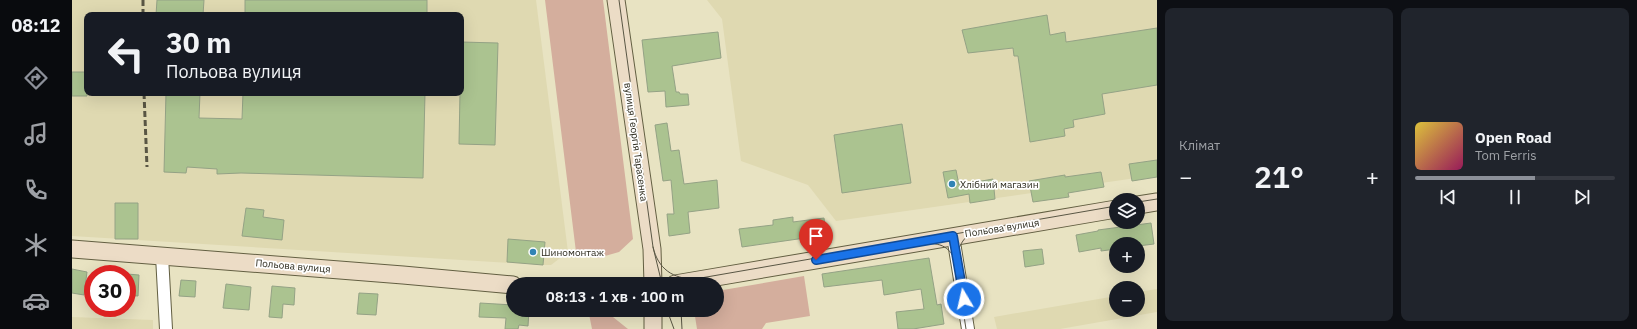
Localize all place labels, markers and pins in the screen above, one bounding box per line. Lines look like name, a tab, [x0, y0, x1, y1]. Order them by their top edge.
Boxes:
place label: Хлібний магазин	[960, 178, 1039, 191]
marker: Хлібний магазин	[947, 179, 957, 189]
pin	[799, 219, 833, 260]
place label: Шиномонтаж	[541, 246, 604, 259]
marker: Шиномонтаж	[528, 247, 538, 257]

